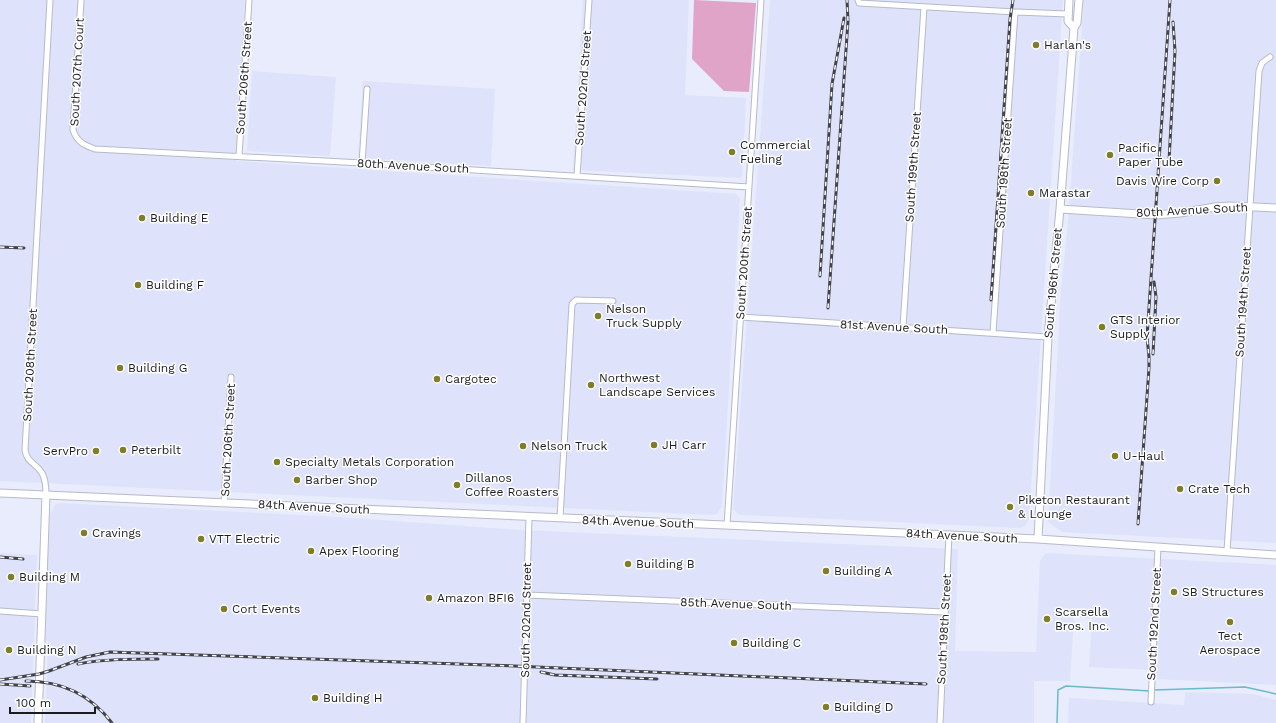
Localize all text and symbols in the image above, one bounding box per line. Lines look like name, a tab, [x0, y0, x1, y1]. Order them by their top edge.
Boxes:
street label: South 207th Court	[67, 17, 87, 127]
street label: South 206th Street	[233, 21, 255, 135]
street label: South 202nd Street	[572, 30, 594, 146]
place label: Harlan's	[1044, 38, 1091, 52]
marker: Harlan's	[1031, 40, 1041, 50]
street label: South 199th Street	[902, 111, 924, 223]
street label: South 198th Street	[993, 117, 1015, 229]
place label: Commercial Fueling	[740, 138, 811, 166]
place label: Pacific Paper Tube	[1118, 141, 1183, 169]
marker: Commercial Fueling	[727, 147, 737, 157]
marker: Pacific Paper Tube	[1105, 150, 1115, 160]
street label: 80th Avenue South	[357, 156, 469, 176]
place label: Davis Wire Corp	[1116, 174, 1209, 188]
marker: Davis Wire Corp	[1212, 176, 1222, 186]
place label: Marastar	[1039, 186, 1091, 200]
marker: Marastar	[1026, 188, 1036, 198]
street label: 80th Avenue South	[1136, 200, 1248, 220]
street label: South 200th Street	[733, 206, 755, 320]
place label: Building E	[150, 211, 209, 225]
marker: Building E	[137, 213, 147, 223]
street label: South 196th Street	[1041, 227, 1065, 339]
street label: South 194th Street	[1232, 246, 1254, 358]
place label: Building F	[146, 278, 204, 292]
marker: Building F	[133, 280, 143, 290]
place label: Nelson Truck Supply	[606, 302, 683, 330]
street label: South 208th Street	[20, 308, 40, 422]
marker: Nelson Truck Supply	[593, 311, 603, 321]
place label: GTS Interior Supply	[1110, 313, 1180, 341]
street label: 81st Avenue South	[840, 317, 948, 337]
marker: GTS Interior Supply	[1097, 322, 1107, 332]
place label: Building G	[128, 361, 187, 375]
marker: Building G	[115, 363, 125, 373]
place label: Northwest Landscape Services	[599, 371, 715, 399]
place label: Cargotec	[445, 372, 497, 386]
marker: Cargotec	[432, 374, 442, 384]
marker: Northwest Landscape Services	[586, 380, 596, 390]
street label: South 206th Street	[218, 383, 238, 497]
place label: JH Carr	[662, 438, 707, 452]
place label: Nelson Truck	[531, 439, 607, 453]
marker: JH Carr	[649, 440, 659, 450]
marker: Nelson Truck	[518, 441, 528, 451]
place label: Peterbilt	[131, 443, 181, 457]
place label: ServPro	[43, 444, 88, 458]
marker: Peterbilt	[118, 445, 128, 455]
marker: ServPro	[91, 446, 101, 456]
place label: U-Haul	[1123, 449, 1165, 463]
marker: U-Haul	[1110, 451, 1120, 461]
place label: Specialty Metals Corporation	[285, 455, 454, 469]
marker: Specialty Metals Corporation	[272, 457, 282, 467]
place label: Dillanos Coffee Roasters	[465, 471, 559, 499]
place label: Barber Shop	[305, 473, 378, 487]
marker: Barber Shop	[292, 475, 302, 485]
marker: Dillanos Coffee Roasters	[452, 480, 462, 490]
place label: Crate Tech	[1188, 482, 1250, 496]
marker: Crate Tech	[1175, 484, 1185, 494]
place label: Piketon Restaurant & Lounge	[1018, 493, 1130, 521]
street label: 84th Avenue South	[258, 497, 370, 517]
marker: Piketon Restaurant & Lounge	[1005, 502, 1015, 512]
street label: 84th Avenue South	[582, 513, 694, 531]
place label: Cravings	[92, 526, 141, 540]
street label: 84th Avenue South	[906, 526, 1018, 546]
marker: Cravings	[79, 528, 89, 538]
place label: VTT Electric	[209, 532, 280, 546]
marker: VTT Electric	[196, 534, 206, 544]
place label: Apex Flooring	[319, 544, 399, 558]
marker: Apex Flooring	[306, 546, 316, 556]
place label: Building B	[636, 557, 695, 571]
marker: Building B	[623, 559, 633, 569]
street label: South 202nd Street	[518, 562, 534, 678]
place label: Building A	[834, 564, 892, 578]
marker: Building A	[821, 566, 831, 576]
street label: South 192nd Street	[1144, 567, 1164, 681]
place label: Building M	[19, 570, 80, 584]
marker: Building M	[6, 572, 16, 582]
street label: South 198th Street	[934, 573, 954, 685]
place label: SB Structures	[1182, 585, 1264, 599]
marker: SB Structures	[1169, 587, 1179, 597]
place label: Amazon BFI6	[437, 591, 514, 605]
marker: Amazon BFI6	[424, 593, 434, 603]
street label: 85th Avenue South	[680, 595, 792, 613]
place label: Cort Events	[232, 602, 300, 616]
marker: Cort Events	[219, 604, 229, 614]
place label: Scarsella Bros. Inc.	[1055, 605, 1109, 633]
marker: Scarsella Bros. Inc.	[1042, 614, 1052, 624]
marker: Tect Aerospace	[1225, 617, 1235, 627]
place label: Tect Aerospace	[1200, 629, 1261, 657]
place label: Building C	[742, 636, 801, 650]
marker: Building C	[729, 638, 739, 648]
place label: Building N	[17, 643, 77, 657]
marker: Building N	[4, 645, 14, 655]
scale bar	[10, 689, 95, 715]
place label: Building H	[323, 691, 383, 705]
marker: Building H	[310, 693, 320, 703]
text: 100 m	[16, 696, 51, 710]
place label: Building D	[834, 700, 893, 714]
marker: Building D	[821, 702, 831, 712]

